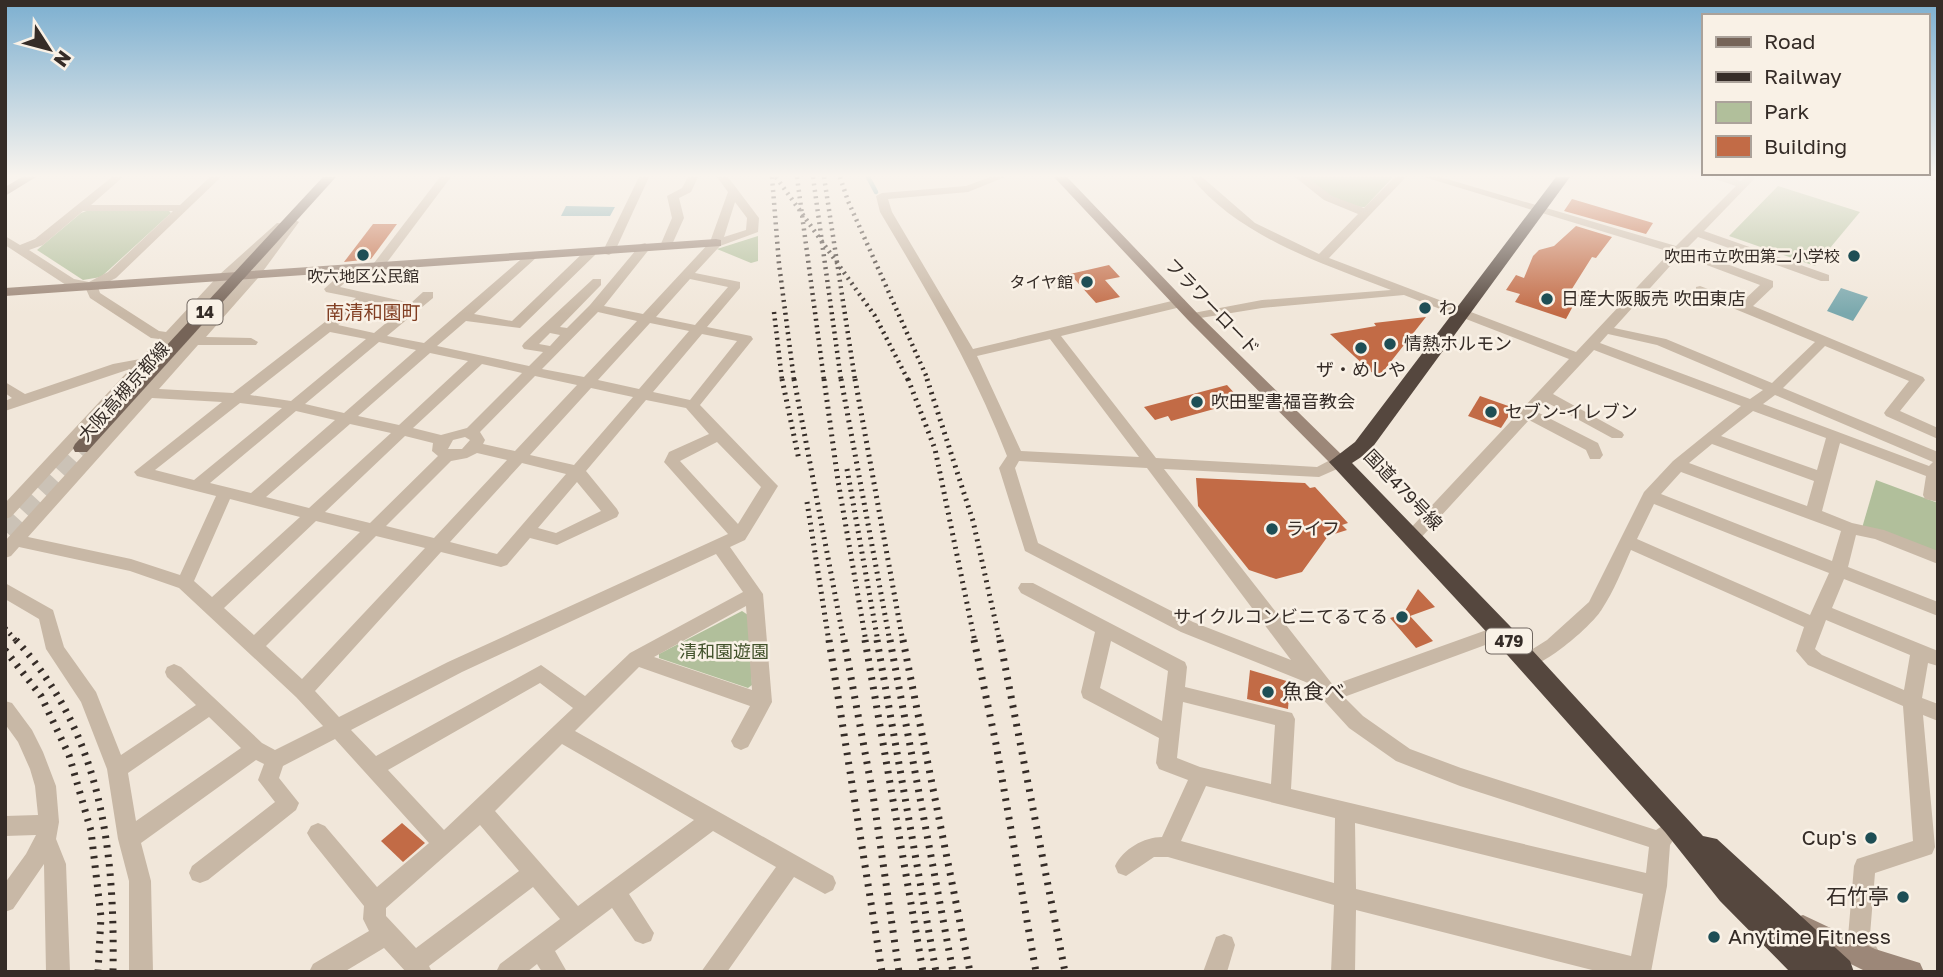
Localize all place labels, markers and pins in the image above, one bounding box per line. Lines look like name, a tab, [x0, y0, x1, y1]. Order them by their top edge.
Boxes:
place label: 吹田市立吹田第二小学校	[1664, 246, 1840, 266]
marker: 吹六地区公民館	[355, 247, 371, 263]
marker: 吹田市立吹田第二小学校	[1846, 248, 1862, 264]
place label: 吹六地区公民館	[307, 266, 419, 286]
place label: タイヤ館	[1009, 272, 1073, 292]
marker: タイヤ館	[1079, 274, 1095, 290]
place label: 日産大阪販売 吹田東店	[1561, 287, 1746, 309]
marker: 日産大阪販売 吹田東店	[1539, 291, 1555, 307]
place label: わ	[1439, 296, 1457, 318]
marker: わ	[1417, 300, 1433, 316]
place label: 情熱ホルモン	[1404, 332, 1512, 354]
marker: 情熱ホルモン	[1382, 336, 1398, 352]
marker: ザ・めしや	[1353, 340, 1369, 356]
place label: ザ・めしや	[1316, 358, 1406, 380]
place label: 吹田聖書福音教会	[1211, 390, 1355, 412]
marker: 吹田聖書福音教会	[1189, 394, 1205, 410]
place label: セブン-イレブン	[1505, 400, 1638, 422]
marker: セブン-イレブン	[1483, 404, 1499, 420]
place label: ライフ	[1286, 517, 1340, 539]
marker: ライフ	[1264, 521, 1280, 537]
place label: サイクルコンビニてるてる	[1173, 605, 1388, 627]
marker: サイクルコンビニてるてる	[1394, 609, 1410, 625]
place label: 魚食べ	[1282, 678, 1345, 704]
marker: 魚食べ	[1260, 684, 1276, 700]
place label: Cup's	[1802, 824, 1857, 850]
marker: Cup's	[1863, 830, 1879, 846]
place label: 石竹亭	[1826, 883, 1889, 909]
marker: 石竹亭	[1895, 889, 1911, 905]
place label: Anytime Fitness	[1728, 923, 1891, 949]
marker: Anytime Fitness	[1706, 929, 1722, 945]

